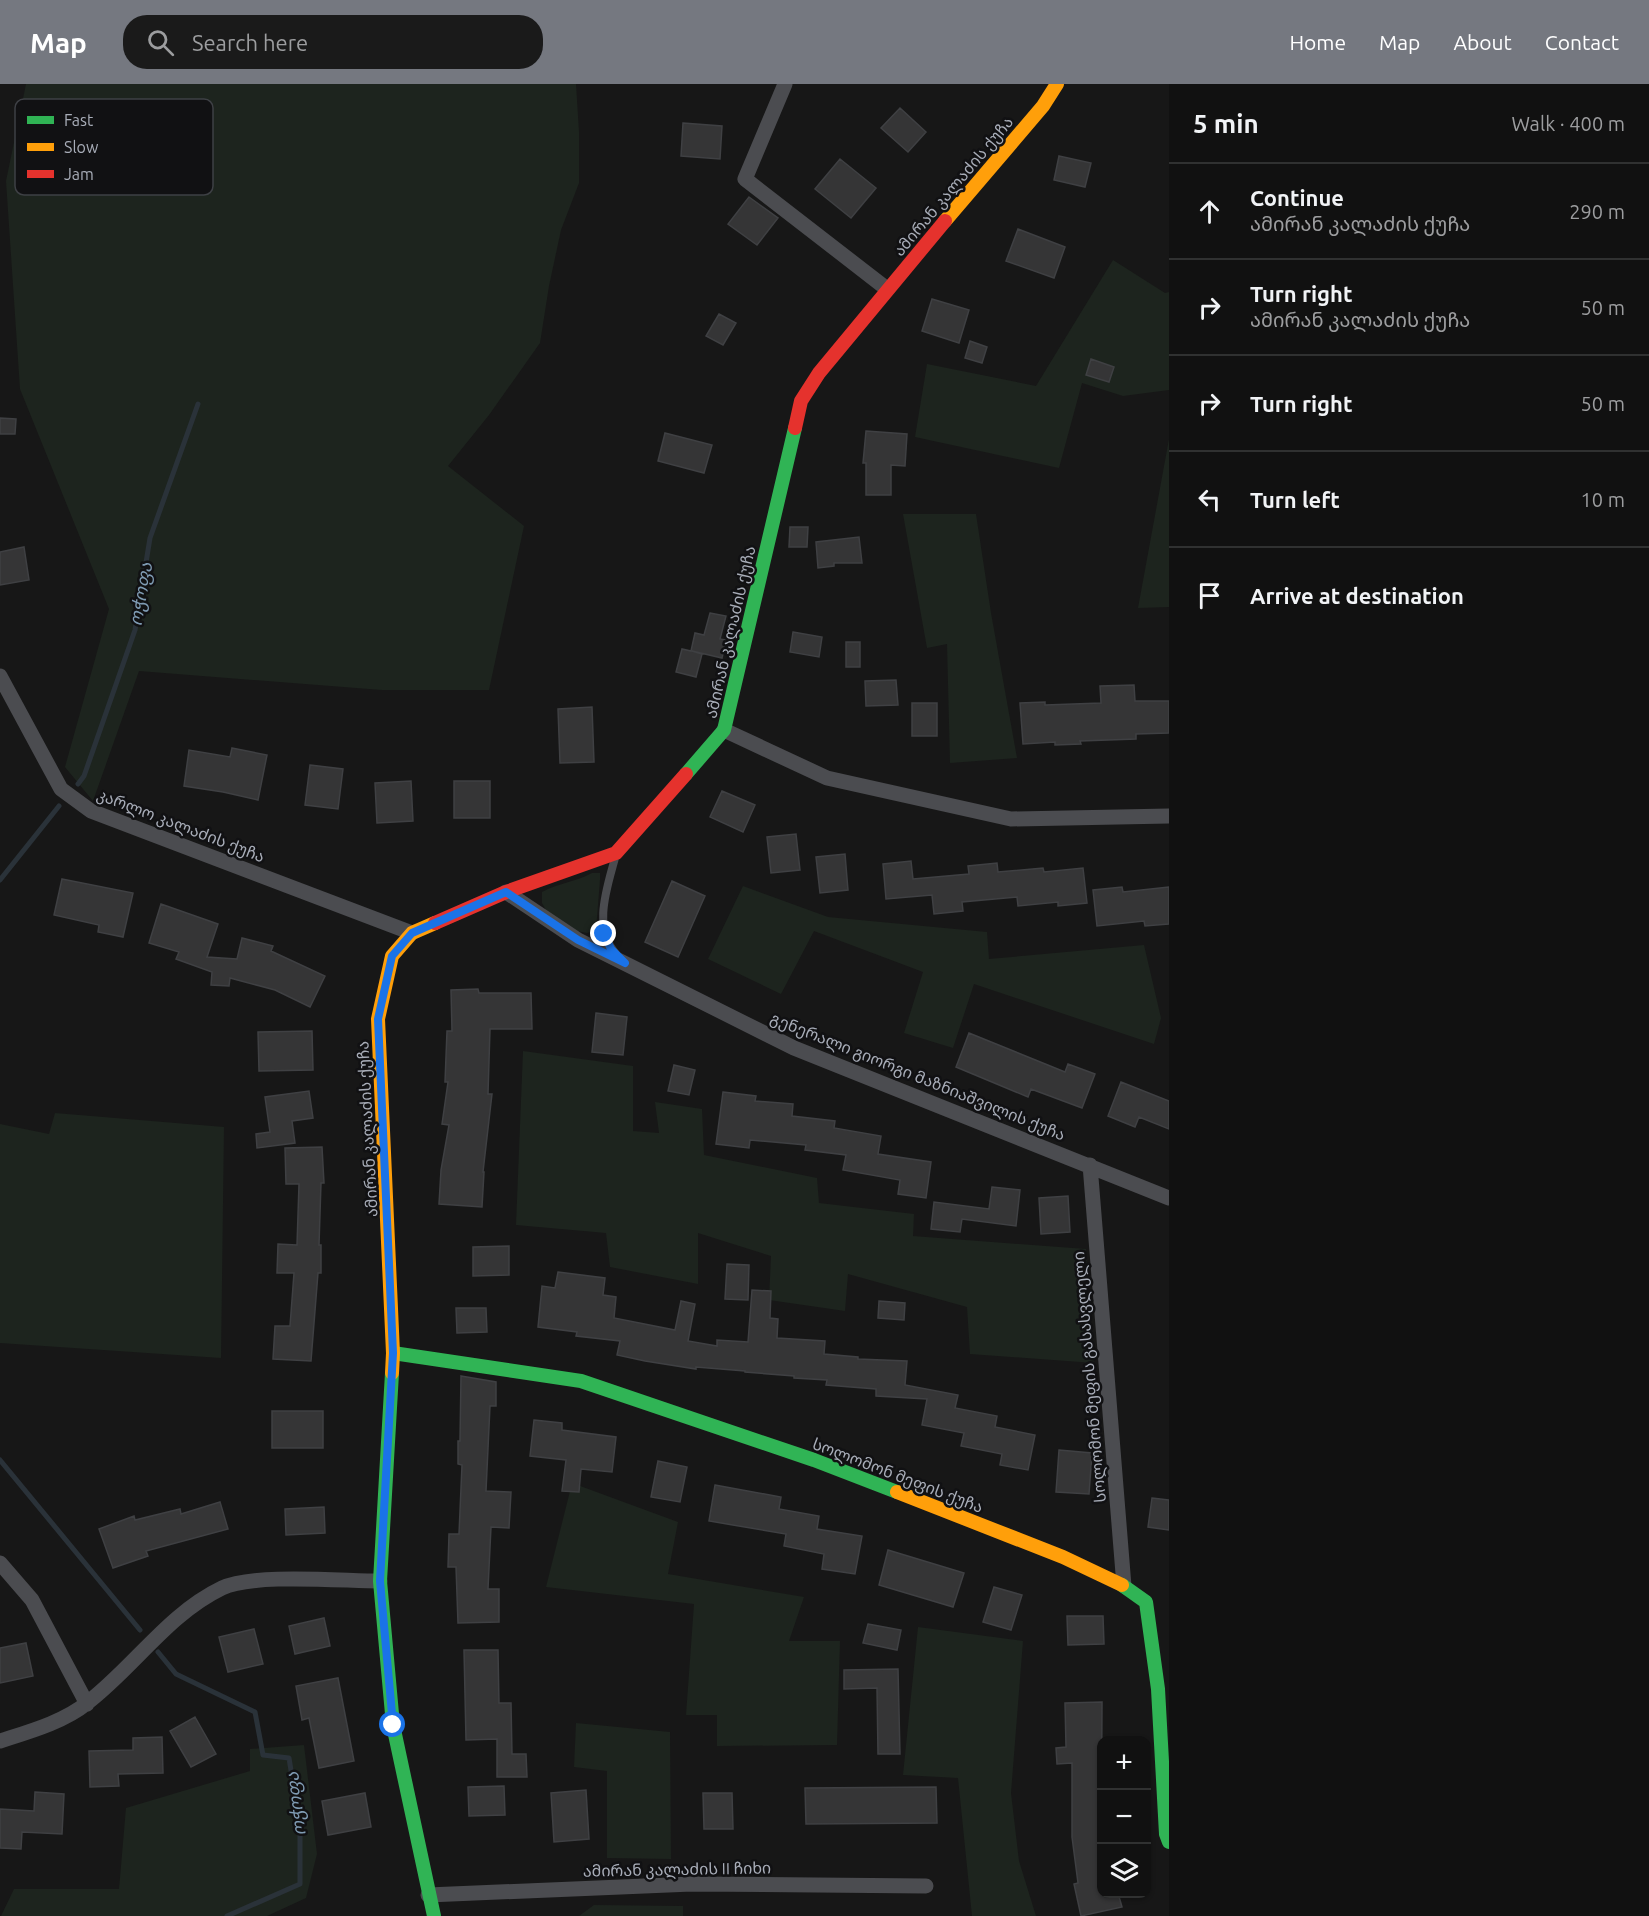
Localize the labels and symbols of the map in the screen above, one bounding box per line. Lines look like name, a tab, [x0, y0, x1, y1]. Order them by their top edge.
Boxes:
legend	[15, 99, 213, 195]
text: Fast	[64, 111, 94, 129]
street label: ამირან კალაძის ქუჩა	[889, 113, 1018, 261]
text: Slow	[64, 138, 99, 156]
text: Jam	[64, 165, 94, 183]
street label: ამირან კალაძის ქუჩა	[701, 544, 761, 720]
water label: ოჭოფა	[125, 561, 157, 628]
street label: კარლო კალაძის ქუჩა	[94, 785, 267, 867]
route end	[590, 920, 616, 946]
street label: გენერალი გიორგი მაზნიაშვილის ქუჩა	[767, 1008, 1068, 1145]
street label: ამირან კალაძის ქუჩა	[353, 1040, 383, 1217]
street label: სოლომონ მეფის გასასვლელი	[1069, 1251, 1111, 1503]
street label: სოლომონ მეფის ქუჩა	[810, 1434, 986, 1518]
route start	[379, 1711, 405, 1737]
water label: ოჭოფა	[281, 1771, 311, 1837]
street label: ამირან კალაძის II ჩიხი	[583, 1858, 771, 1882]

